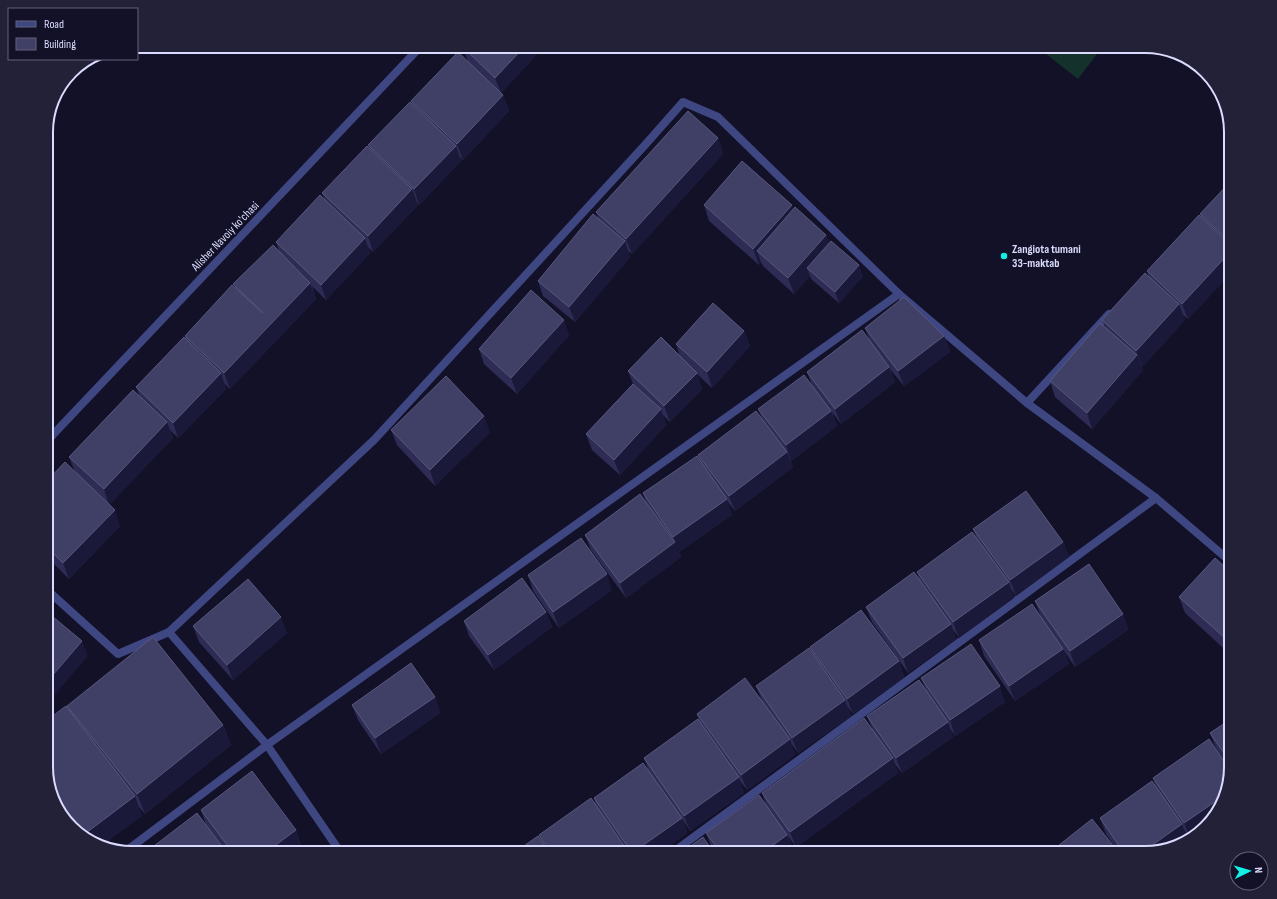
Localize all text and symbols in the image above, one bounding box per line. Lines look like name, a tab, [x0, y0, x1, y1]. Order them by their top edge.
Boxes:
legend	[8, 8, 138, 60]
text: Road	[44, 17, 64, 32]
text: Building	[44, 37, 76, 52]
street label: Alisher Navoiy ko'chasi	[188, 198, 262, 275]
place label: Zangiota tumani 33-maktab	[1012, 242, 1081, 271]
marker: Zangiota tumani 33-maktab	[999, 251, 1009, 261]
north arrow	[1229, 851, 1269, 891]
text: N	[1252, 867, 1265, 874]

